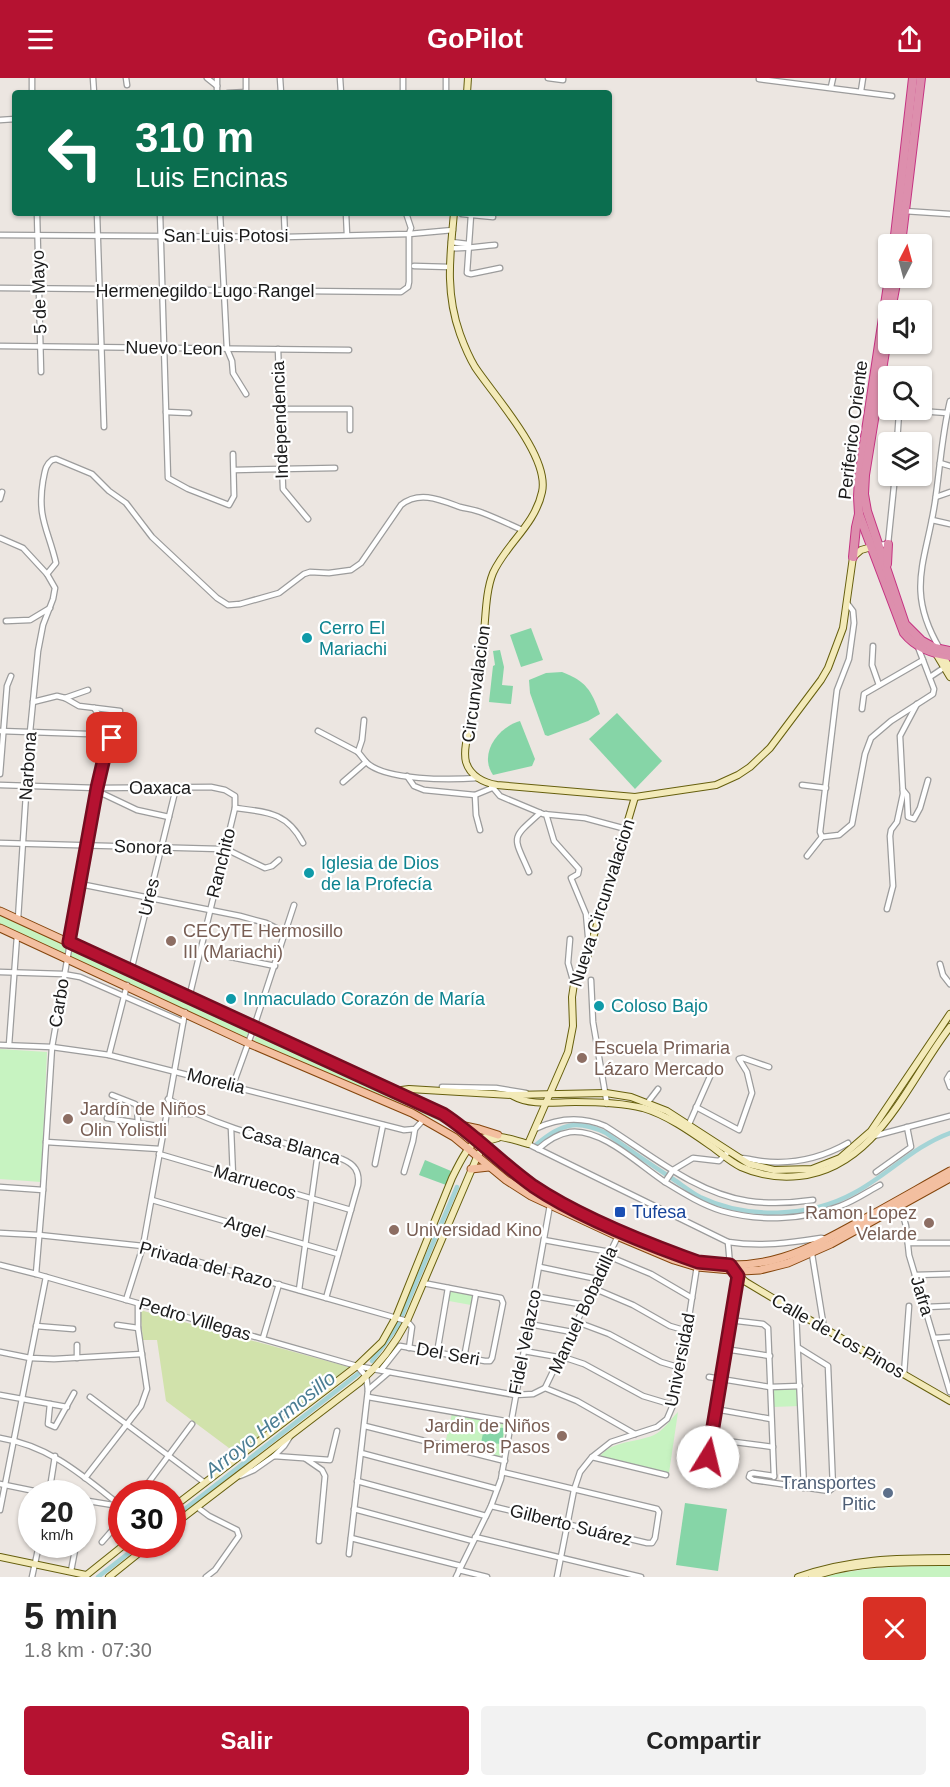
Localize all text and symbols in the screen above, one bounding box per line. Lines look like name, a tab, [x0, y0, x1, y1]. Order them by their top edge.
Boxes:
icon: menu	[24, 23, 57, 56]
icon: share	[893, 23, 926, 56]
text: GoPilot	[427, 24, 523, 54]
icon: left	[36, 114, 114, 192]
text: 310 m	[135, 114, 254, 161]
text: Luis Encinas	[135, 163, 288, 193]
street label: San Luis Potosi	[163, 226, 289, 246]
north arrow	[878, 234, 932, 288]
map controls	[878, 234, 932, 486]
street label: 5 de Mayo	[28, 250, 50, 334]
street label: Hermenegildo Lugo Rangel	[95, 281, 315, 301]
button: sound	[878, 300, 932, 354]
street label: Nuevo Leon	[125, 337, 223, 359]
street label: Periferico Oriente	[835, 359, 871, 501]
street label: Independencia	[268, 360, 292, 479]
button: search	[878, 366, 932, 420]
button: layers	[878, 432, 932, 486]
place label: Cerro El Mariachi	[319, 618, 387, 659]
street label: Circunvalacion	[458, 624, 494, 744]
marker: Cerro El Mariachi	[300, 631, 314, 645]
pin	[86, 712, 137, 763]
icon: arrive	[95, 721, 128, 754]
street label: Narbona	[16, 730, 40, 801]
street label: Oaxaca	[129, 778, 192, 798]
street label: Nueva Circunvalacion	[565, 817, 639, 989]
street label: Ranchito	[203, 826, 239, 900]
street label: Sonora	[114, 836, 173, 858]
place label: Iglesia de Dios de la Profecía	[321, 853, 439, 894]
marker: Iglesia de Dios de la Profecía	[302, 866, 316, 880]
street label: Ures	[135, 876, 163, 918]
place label: CECyTE Hermosillo III (Mariachi)	[183, 921, 343, 962]
marker: CECyTE Hermosillo III (Mariachi)	[164, 934, 178, 948]
street label: Carbo	[45, 977, 73, 1029]
place label: Inmaculado Corazón de María	[243, 989, 486, 1009]
marker: Inmaculado Corazón de María	[224, 992, 238, 1006]
place label: Coloso Bajo	[611, 996, 708, 1016]
marker: Coloso Bajo	[592, 999, 606, 1013]
place label: Escuela Primaria Lázaro Mercado	[594, 1038, 731, 1079]
marker: Escuela Primaria Lázaro Mercado	[575, 1051, 589, 1065]
street label: Morelia	[185, 1064, 248, 1098]
place label: Jardín de Niños Olin Yolistli	[80, 1099, 206, 1140]
marker: Jardín de Niños Olin Yolistli	[61, 1112, 75, 1126]
street label: Casa Blanca	[239, 1121, 344, 1169]
street label: Marruecos	[211, 1161, 299, 1203]
place label: Tufesa	[632, 1202, 687, 1222]
place label: Ramon Lopez Velarde	[805, 1203, 917, 1244]
marker: Tufesa	[613, 1205, 627, 1219]
street label: Argel	[222, 1212, 268, 1242]
marker: Ramon Lopez Velarde	[922, 1216, 936, 1230]
place label: Universidad Kino	[406, 1220, 542, 1240]
marker: Universidad Kino	[387, 1223, 401, 1237]
street label: Privada del Razo	[137, 1238, 275, 1292]
street label: Manuel Bobadilla	[545, 1242, 622, 1377]
street label: Jafra	[907, 1274, 938, 1319]
street label: Fidel Velazco	[505, 1288, 545, 1396]
street label: Calle de Los Pinos	[768, 1290, 908, 1382]
street label: Pedro Villegas	[137, 1293, 253, 1345]
street label: Universidad	[661, 1311, 699, 1409]
street label: Del Seri	[415, 1339, 481, 1369]
water label: Arroyo Hermosillo	[200, 1366, 339, 1482]
place label: Jardin de Niños Primeros Pasos	[423, 1416, 550, 1457]
position arrow	[676, 1425, 740, 1489]
marker: Jardin de Niños Primeros Pasos	[555, 1429, 569, 1443]
place label: Transportes Pitic	[781, 1473, 876, 1514]
speed limit sign: 30	[108, 1480, 186, 1558]
marker: Transportes Pitic	[881, 1486, 895, 1500]
text: 20	[40, 1495, 74, 1528]
street label: Gilberto Suárez	[508, 1500, 634, 1550]
text: km/h	[41, 1526, 73, 1543]
text: 5 min	[24, 1596, 118, 1637]
button: close	[863, 1597, 926, 1660]
text: 1.8 km · 07:30	[24, 1639, 152, 1661]
button: Salir	[24, 1706, 469, 1775]
button: Compartir	[481, 1706, 926, 1775]

